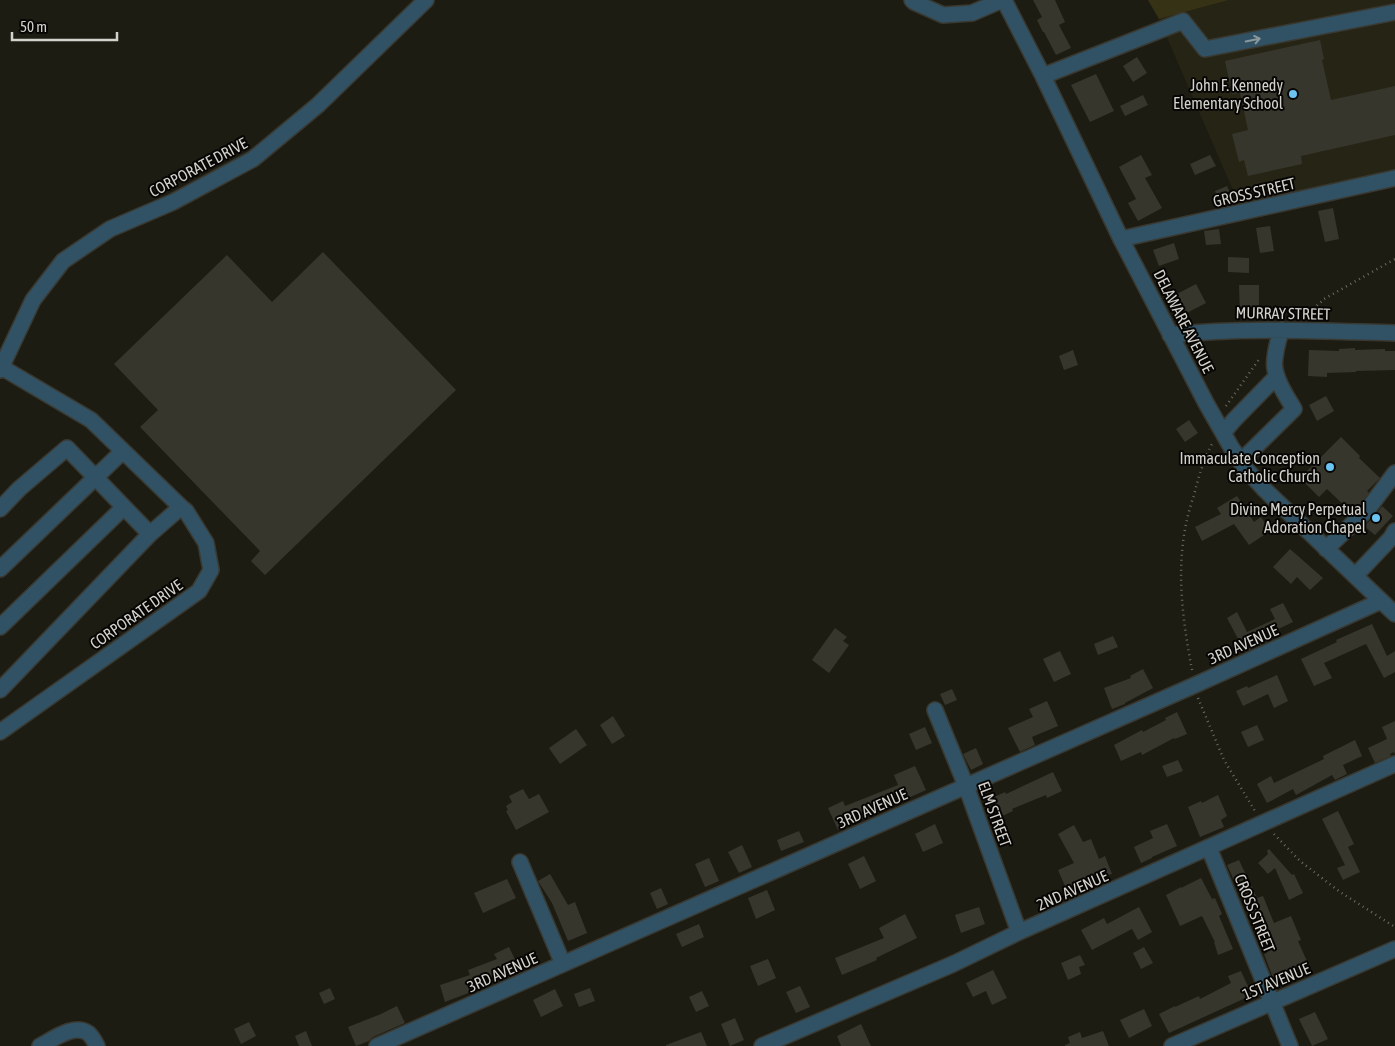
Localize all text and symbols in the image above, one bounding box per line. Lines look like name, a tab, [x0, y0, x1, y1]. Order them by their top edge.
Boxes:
scale bar	[12, 10, 118, 42]
text: 50 m	[20, 18, 47, 35]
one-way arrow	[1245, 34, 1261, 44]
place label: John F. Kennedy Elementary School	[1173, 76, 1284, 113]
marker: John F. Kennedy Elementary School	[1287, 88, 1299, 100]
street label: CORPORATE DRIVE	[146, 134, 250, 200]
street label: GROSS STREET	[1211, 174, 1297, 210]
street label: DELAWARE AVENUE	[1150, 266, 1218, 376]
street label: MURRAY STREET	[1235, 303, 1331, 323]
place label: Immaculate Conception Catholic Church	[1179, 449, 1320, 485]
marker: Immaculate Conception Catholic Church	[1324, 461, 1336, 473]
place label: Divine Mercy Perpetual Adoration Chapel	[1230, 500, 1367, 537]
marker: Divine Mercy Perpetual Adoration Chapel	[1370, 512, 1382, 524]
street label: CORPORATE DRIVE	[86, 575, 186, 652]
street label: 3RD AVENUE	[1205, 621, 1281, 667]
street label: ELM STREET	[975, 779, 1015, 849]
street label: 3RD AVENUE	[834, 785, 910, 831]
street label: 2ND AVENUE	[1034, 866, 1111, 914]
street label: CROSS STREET	[1231, 871, 1279, 955]
street label: 3RD AVENUE	[464, 949, 540, 995]
street label: 1ST AVENUE	[1240, 959, 1313, 1003]

